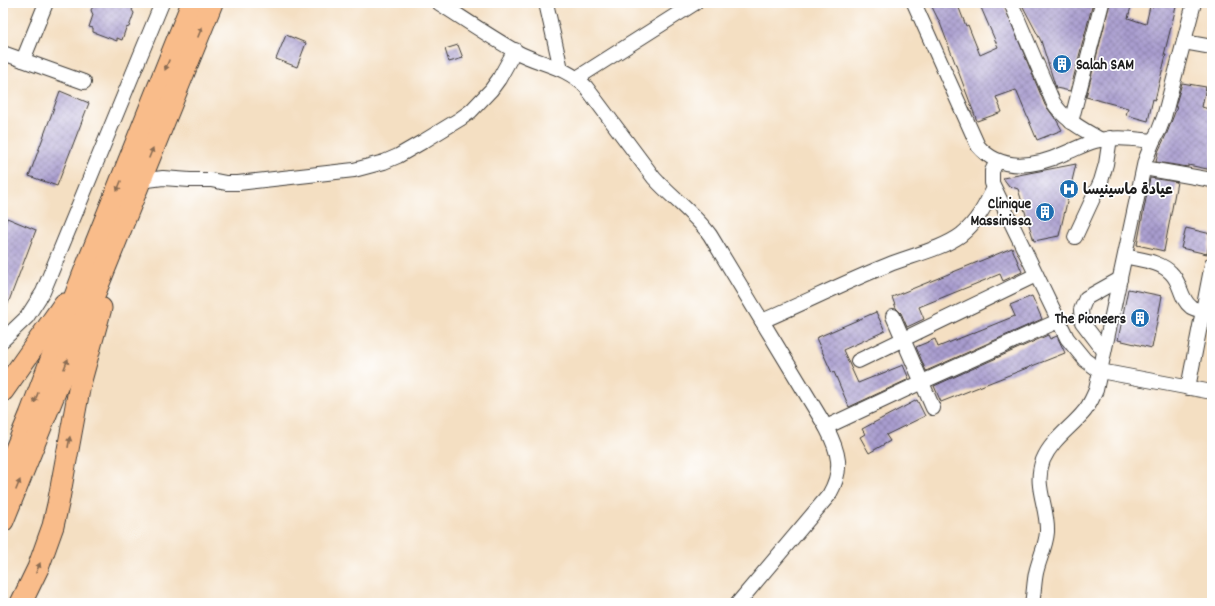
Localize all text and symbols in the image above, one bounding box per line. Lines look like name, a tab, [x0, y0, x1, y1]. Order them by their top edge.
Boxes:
one-way arrow	[197, 27, 203, 38]
building icon: Salah SAM	[1051, 53, 1073, 75]
place label: Salah SAM	[1076, 55, 1134, 77]
one-way arrow	[164, 60, 170, 72]
one-way arrow	[149, 146, 155, 158]
hospital icon: عيادة ماسينيسا	[1058, 178, 1080, 200]
one-way arrow	[115, 180, 121, 192]
place label: عيادة ماسينيسا	[1083, 180, 1173, 202]
place label: Clinique Massinissa	[970, 194, 1032, 233]
building icon: Clinique Massinissa	[1034, 201, 1056, 223]
building icon: The Pioneers	[1129, 307, 1151, 329]
place label: The Pioneers	[1055, 309, 1126, 331]
one-way arrow	[64, 358, 70, 370]
one-way arrow	[32, 393, 38, 405]
one-way arrow	[66, 436, 72, 448]
one-way arrow	[15, 478, 21, 490]
one-way arrow	[35, 562, 41, 573]

